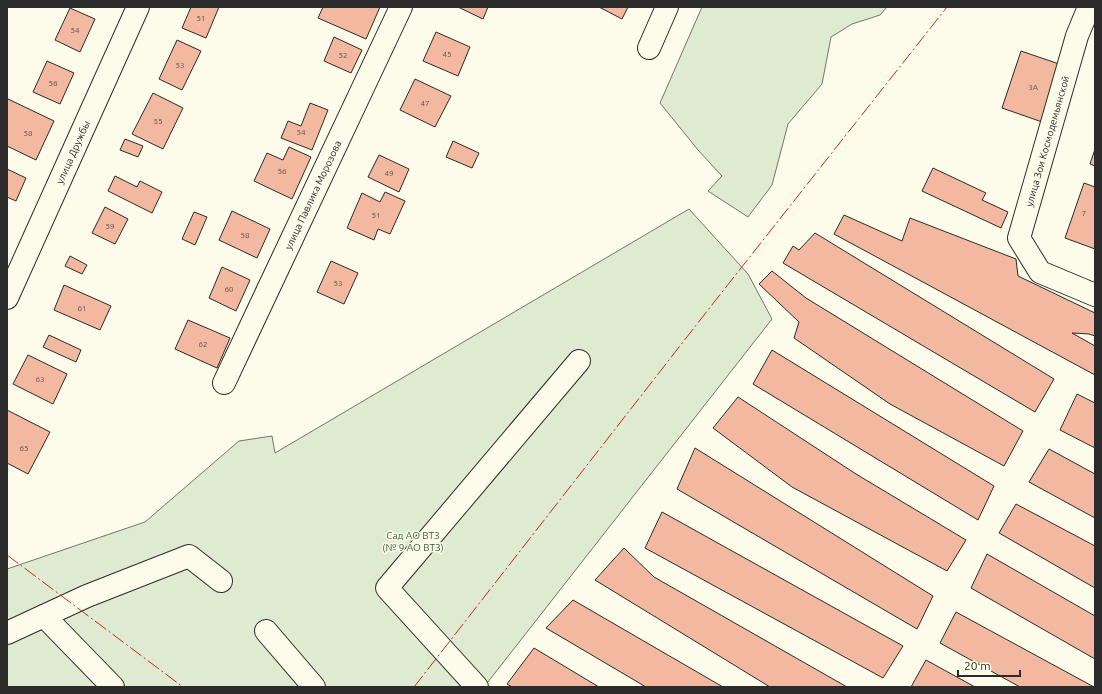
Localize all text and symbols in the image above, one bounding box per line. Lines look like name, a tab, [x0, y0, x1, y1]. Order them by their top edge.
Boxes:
house number: 51	[196, 14, 206, 23]
house number: 54	[70, 26, 80, 35]
house number: 45	[442, 50, 452, 59]
house number: 52	[338, 51, 348, 60]
house number: 53	[175, 61, 185, 70]
street label: улица Зои Космодемьянской	[1024, 74, 1071, 208]
house number: 56	[48, 79, 58, 88]
house number: 3А	[1028, 83, 1039, 92]
house number: 47	[420, 99, 430, 108]
house number: 55	[153, 117, 163, 126]
street label: улица Дружбы	[54, 119, 92, 186]
house number: 54	[296, 128, 306, 137]
house number: 58	[23, 129, 33, 138]
street label: улица Павлика Морозова	[283, 139, 343, 251]
house number: 56	[277, 167, 287, 176]
house number: 49	[384, 169, 394, 178]
house number: 7	[1082, 209, 1086, 218]
house number: 51	[371, 211, 381, 220]
house number: 59	[105, 222, 115, 231]
house number: 58	[240, 231, 250, 240]
house number: 53	[333, 279, 343, 288]
house number: 60	[224, 285, 234, 294]
house number: 61	[77, 304, 87, 313]
house number: 62	[198, 340, 208, 349]
house number: 63	[35, 375, 45, 384]
house number: 65	[19, 444, 29, 453]
park label: Сад АО ВТЗ (№ 9 АО ВТЗ)	[382, 530, 444, 553]
scale bar	[958, 652, 1020, 678]
text: 20 m	[964, 659, 991, 672]

